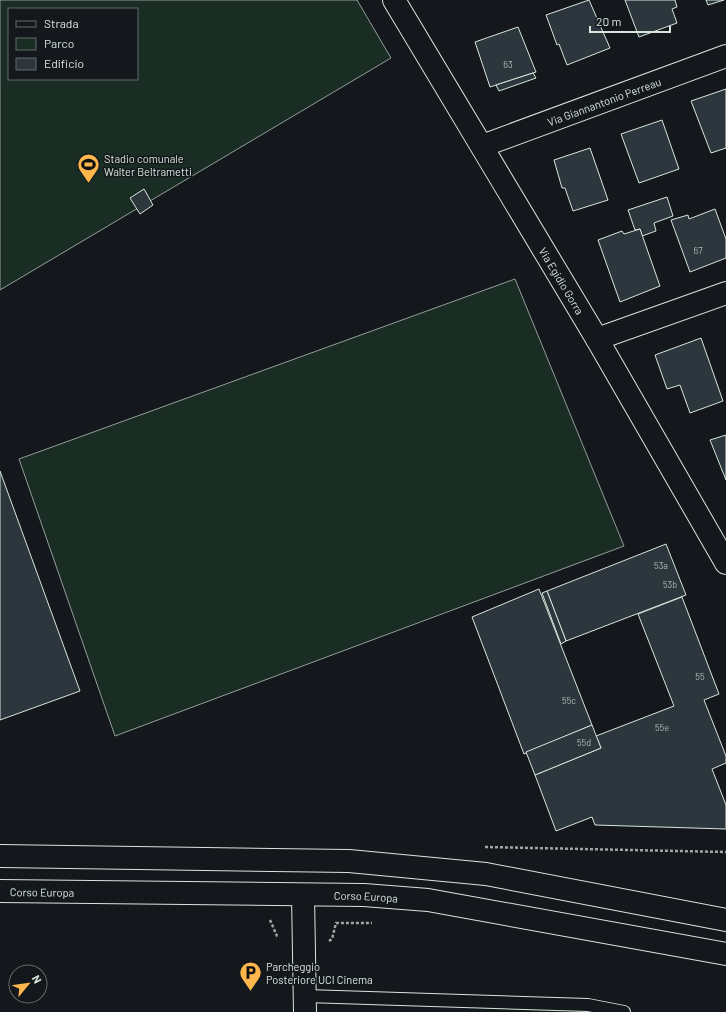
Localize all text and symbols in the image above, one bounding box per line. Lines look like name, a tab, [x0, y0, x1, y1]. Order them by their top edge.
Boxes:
legend	[8, 8, 138, 80]
scale bar	[590, 8, 670, 34]
text: 20 m	[596, 14, 622, 28]
text: Strada	[44, 16, 79, 30]
text: Parco	[44, 36, 74, 50]
text: Edificio	[44, 56, 84, 70]
house number: 63	[503, 59, 513, 70]
street label: Via Giannantonio Perreau	[545, 74, 663, 128]
sports icon: Stadio comunale Walter Beltrametti	[76, 151, 102, 184]
place label: Stadio comunale Walter Beltrametti	[104, 152, 192, 178]
street label: Via Egidio Gorra	[537, 245, 587, 316]
house number: 67	[694, 245, 703, 256]
house number: 53a	[654, 560, 668, 571]
house number: 53b	[663, 579, 677, 590]
house number: 55	[695, 671, 705, 682]
house number: 55c	[562, 695, 576, 706]
house number: 55e	[655, 722, 669, 733]
house number: 55d	[577, 737, 591, 748]
street label: Corso Europa	[10, 885, 74, 898]
street label: Corso Europa	[334, 888, 399, 904]
parking icon: Parcheggio Posteriore UCI Cinema	[238, 959, 264, 992]
place label: Parcheggio Posteriore UCI Cinema	[266, 960, 373, 986]
north arrow	[8, 964, 48, 1004]
text: N	[30, 973, 45, 985]

